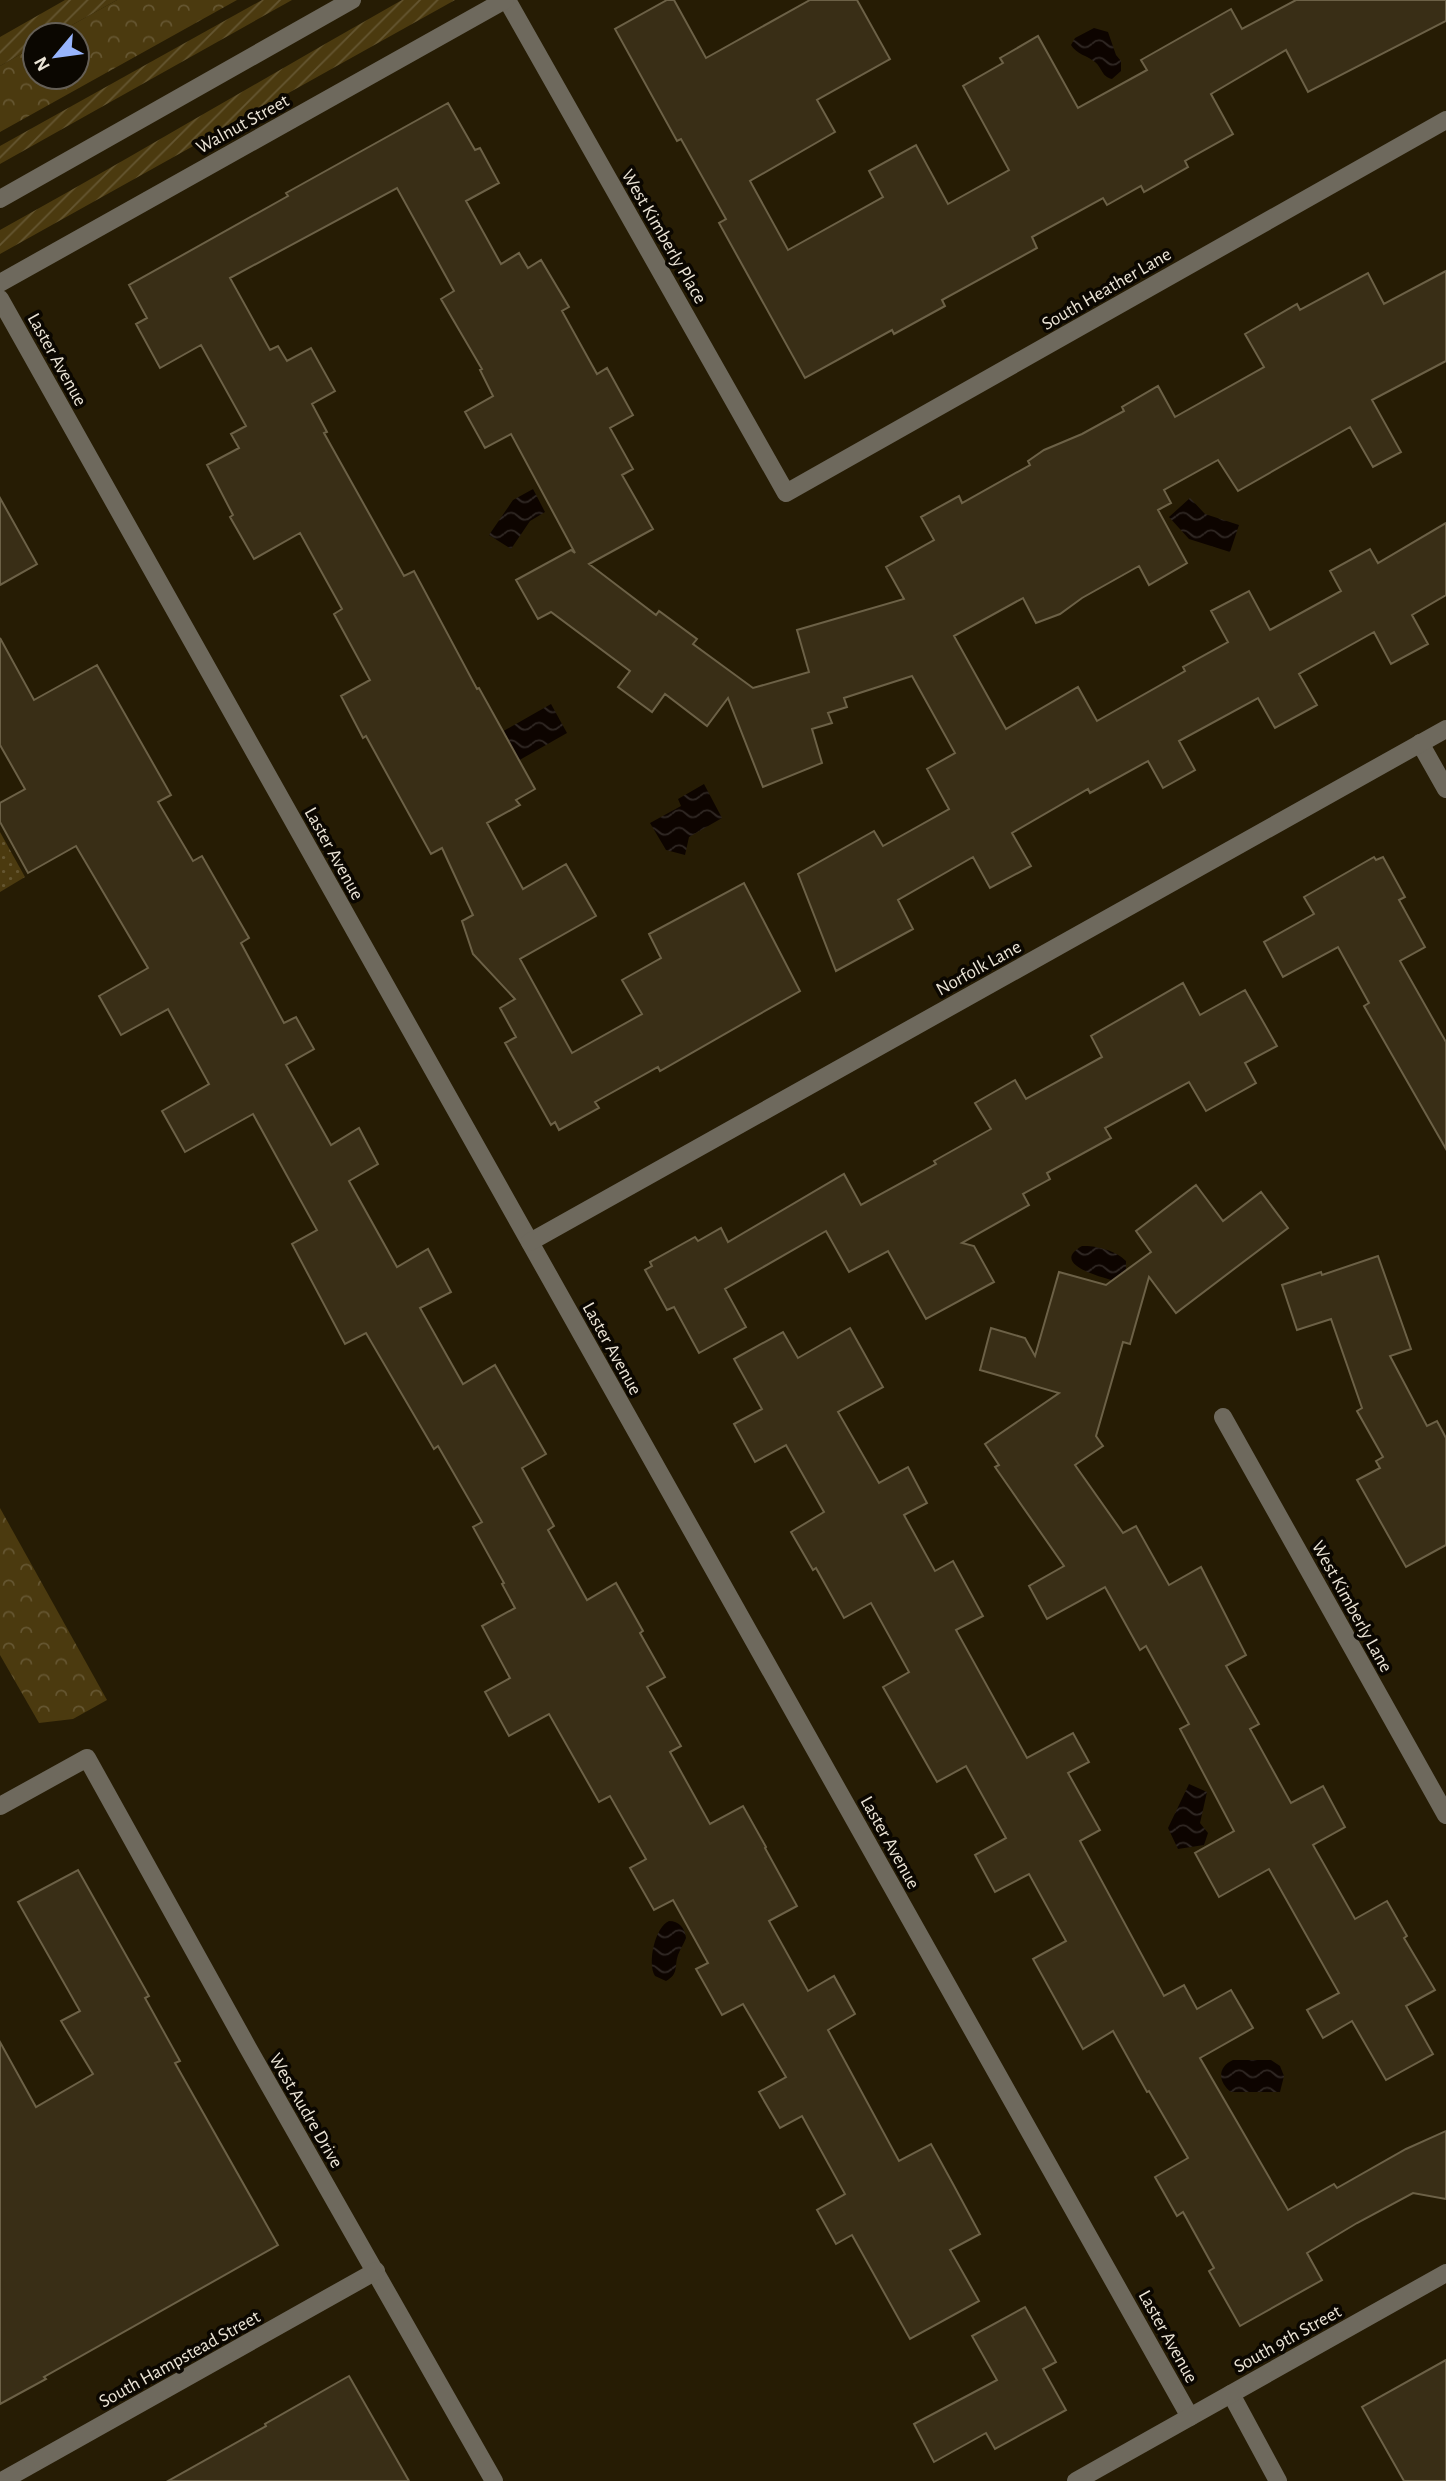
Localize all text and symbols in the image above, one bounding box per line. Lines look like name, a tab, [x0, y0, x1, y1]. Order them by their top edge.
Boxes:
north arrow	[21, 21, 91, 91]
text: N	[31, 53, 54, 74]
street label: Walnut Street	[193, 91, 292, 158]
street label: West Kimberly Place	[618, 166, 710, 307]
street label: South Heather Lane	[1039, 245, 1175, 334]
street label: Laster Avenue	[23, 310, 90, 409]
street label: Laster Avenue	[300, 804, 367, 903]
street label: Norfolk Lane	[933, 937, 1025, 999]
street label: Laster Avenue	[578, 1299, 645, 1398]
street label: West Kimberly Lane	[1308, 1538, 1396, 1676]
street label: Laster Avenue	[856, 1793, 923, 1892]
street label: West Audre Drive	[265, 2050, 346, 2171]
street label: Laster Avenue	[1134, 2287, 1201, 2386]
street label: South 9th Street	[1231, 2302, 1345, 2377]
street label: South Hampstead Street	[96, 2307, 263, 2411]

